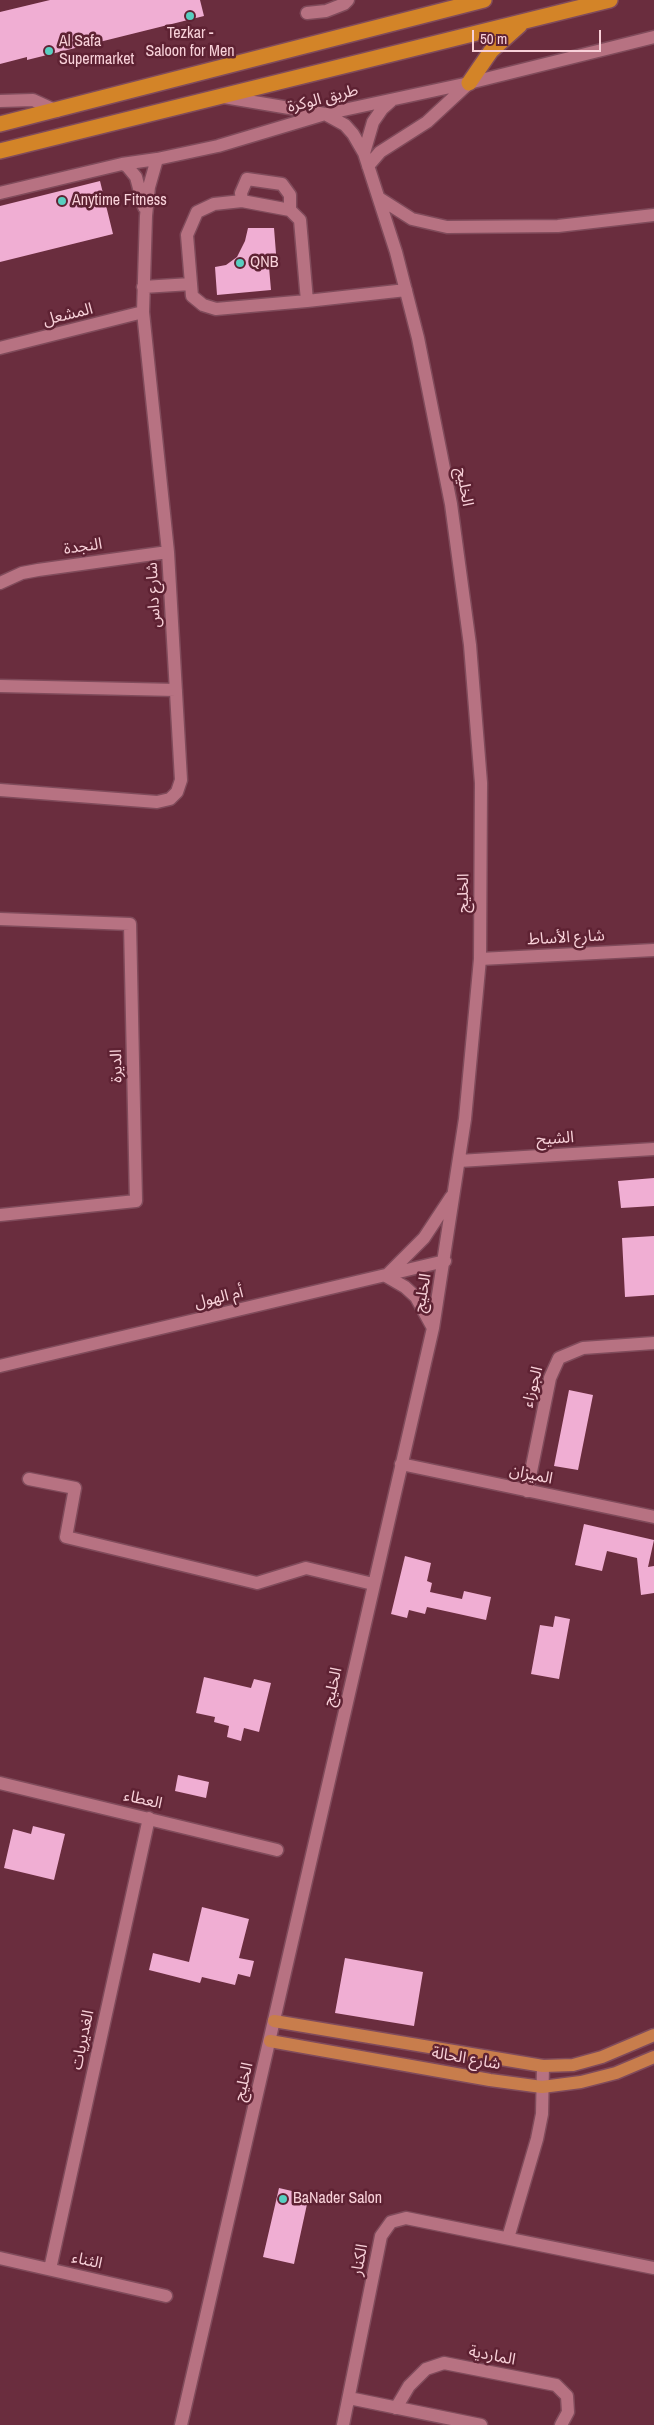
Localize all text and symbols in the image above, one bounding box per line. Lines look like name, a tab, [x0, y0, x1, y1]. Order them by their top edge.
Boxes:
marker: Tezkar - Saloon for Men	[184, 10, 196, 22]
scale bar	[474, 20, 603, 52]
place label: Tezkar - Saloon for Men	[146, 24, 234, 62]
text: 50 m	[480, 28, 507, 49]
place label: Al Safa Supermarket	[59, 32, 134, 70]
marker: Al Safa Supermarket	[43, 45, 55, 57]
street label: طريق الوكرة	[286, 81, 360, 117]
place label: Anytime Fitness	[72, 191, 167, 211]
marker: Anytime Fitness	[56, 195, 68, 207]
place label: QNB	[250, 253, 278, 273]
marker: QNB	[234, 257, 246, 269]
street label: المشعل	[41, 300, 95, 330]
street label: الخليج	[451, 466, 477, 508]
street label: النجدة	[63, 535, 103, 559]
street label: شارع داس	[143, 562, 165, 628]
street label: الخليج	[454, 873, 474, 913]
street label: شارع الأساط	[527, 926, 605, 950]
street label: الديرة	[107, 1049, 127, 1083]
street label: الشيح	[535, 1128, 575, 1150]
street label: الخليج	[410, 1272, 436, 1314]
street label: أم الهول	[193, 1283, 245, 1313]
street label: الجوزاء	[518, 1364, 548, 1410]
street label: الميزان	[508, 1461, 554, 1489]
street label: الخليج	[319, 1666, 347, 1708]
street label: العطاء	[122, 1786, 164, 1814]
street label: الغديريات	[67, 2008, 99, 2072]
street label: شارع الحالة	[430, 2044, 502, 2074]
street label: الخليج	[230, 2061, 258, 2103]
place label: BaNader Salon	[293, 2189, 382, 2209]
marker: BaNader Salon	[277, 2193, 289, 2205]
street label: الكنار	[348, 2242, 372, 2278]
street label: الثناء	[70, 2248, 104, 2274]
street label: الماردية	[467, 2342, 517, 2370]

